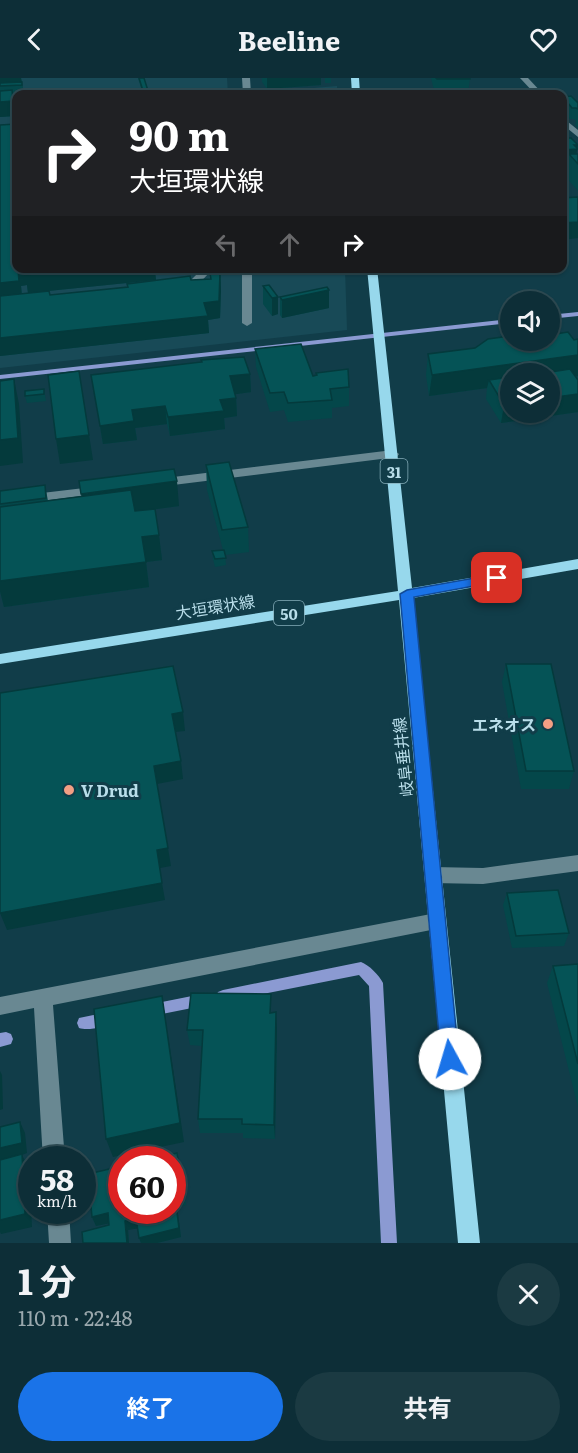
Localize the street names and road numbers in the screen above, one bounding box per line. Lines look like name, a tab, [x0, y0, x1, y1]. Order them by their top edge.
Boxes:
road number: 31	[380, 459, 408, 483]
street label: 大垣環状線	[174, 588, 256, 624]
road number: 50	[274, 601, 304, 625]
street label: 岐阜垂井線	[386, 716, 418, 798]

